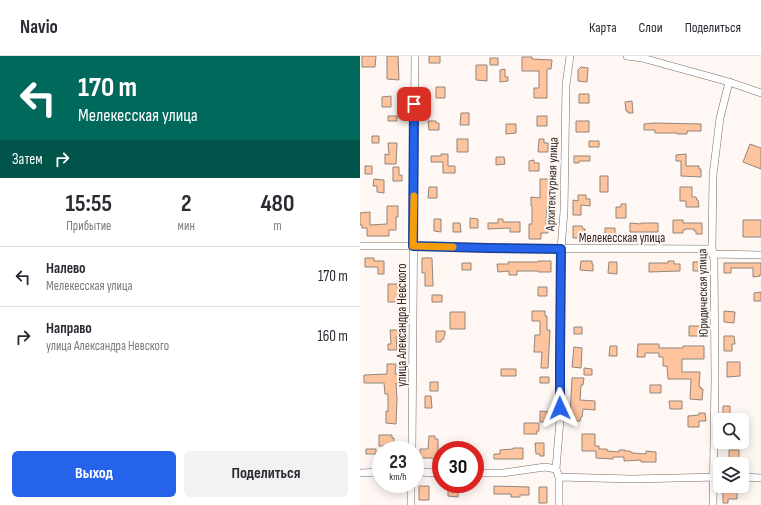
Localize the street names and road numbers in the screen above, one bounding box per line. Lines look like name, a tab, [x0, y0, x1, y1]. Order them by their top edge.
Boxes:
street label: Архитектурная улица	[542, 137, 562, 232]
street label: Мелекесская улица	[579, 230, 665, 246]
street label: Юридическая улица	[694, 248, 712, 337]
street label: улица Александра Невского	[394, 263, 410, 387]

